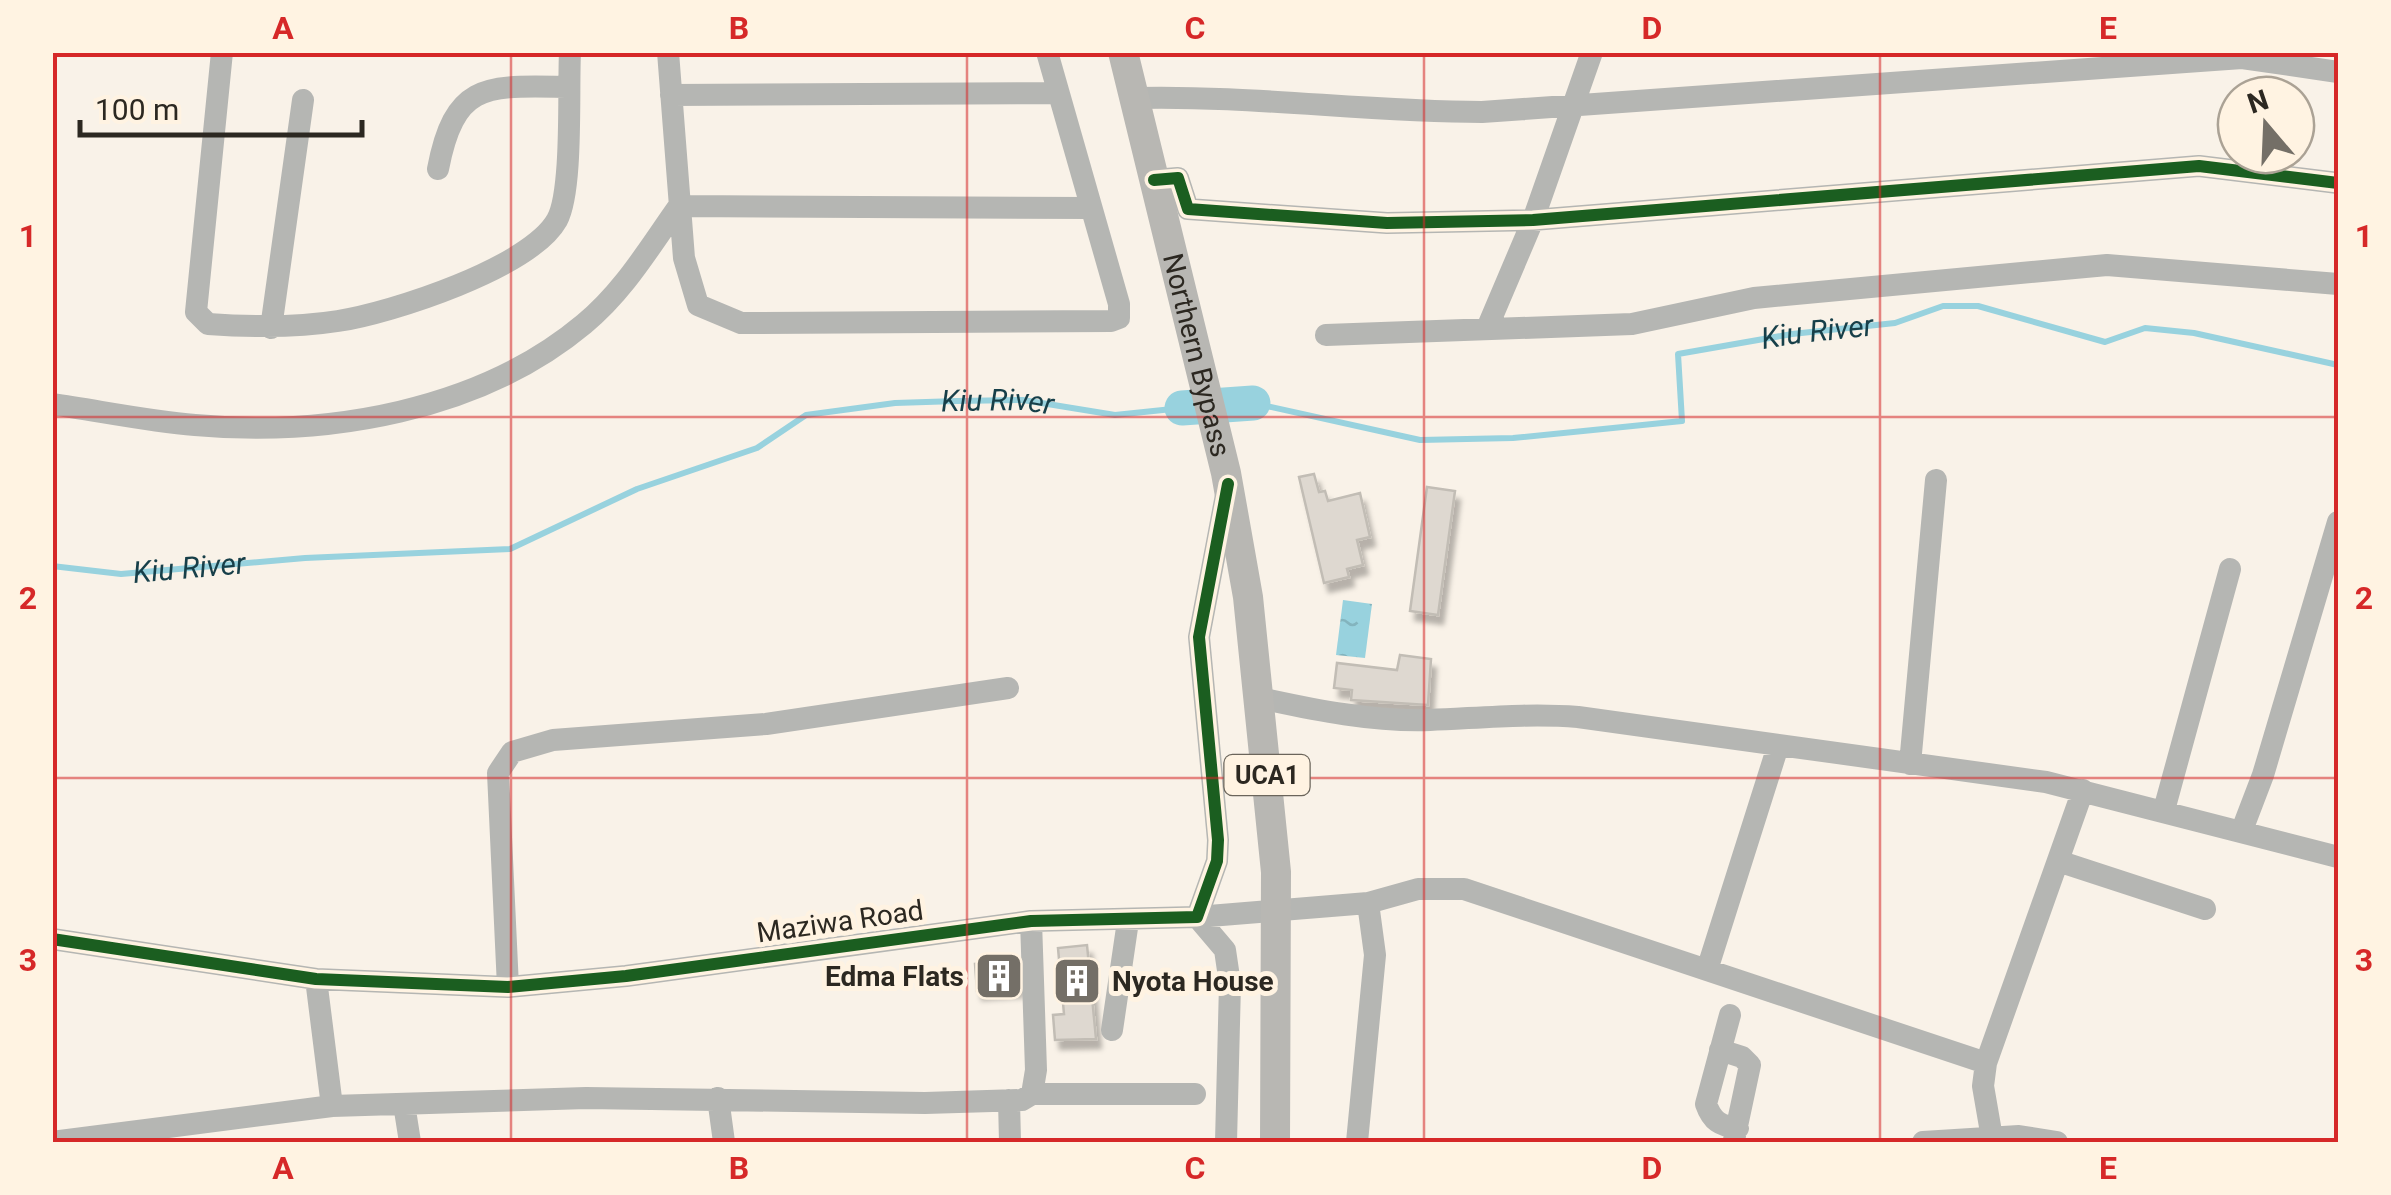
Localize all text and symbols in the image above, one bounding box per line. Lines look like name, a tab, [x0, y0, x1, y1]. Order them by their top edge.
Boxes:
text: A	[272, 9, 294, 47]
text: B	[729, 9, 749, 47]
text: C	[1185, 9, 1205, 47]
text: D	[1642, 9, 1662, 47]
text: E	[2099, 9, 2117, 47]
scale bar	[80, 75, 362, 137]
north arrow	[2216, 75, 2316, 175]
text: N	[2243, 83, 2273, 121]
text: 100 m	[95, 92, 179, 127]
text: 1	[19, 217, 37, 255]
text: 1	[2355, 217, 2373, 255]
street label: Northern Bypass	[1156, 250, 1237, 460]
water label: Kiu River	[1758, 307, 1876, 356]
water label: Kiu River	[940, 382, 1058, 422]
water label: Kiu River	[131, 545, 248, 590]
text: 2	[19, 579, 37, 617]
text: 2	[2355, 579, 2373, 617]
road number: UCA1	[1224, 755, 1310, 795]
street label: Maziwa Road	[755, 893, 925, 950]
text: 3	[19, 941, 37, 979]
text: 3	[2355, 941, 2373, 979]
building icon: Edma Flats	[973, 950, 1025, 1002]
building icon: Nyota House	[1051, 955, 1103, 1007]
place label: Edma Flats	[825, 960, 964, 993]
place label: Nyota House	[1112, 965, 1274, 998]
text: A	[272, 1149, 294, 1187]
text: B	[729, 1149, 749, 1187]
text: C	[1185, 1149, 1205, 1187]
text: D	[1642, 1149, 1662, 1187]
text: E	[2099, 1149, 2117, 1187]

